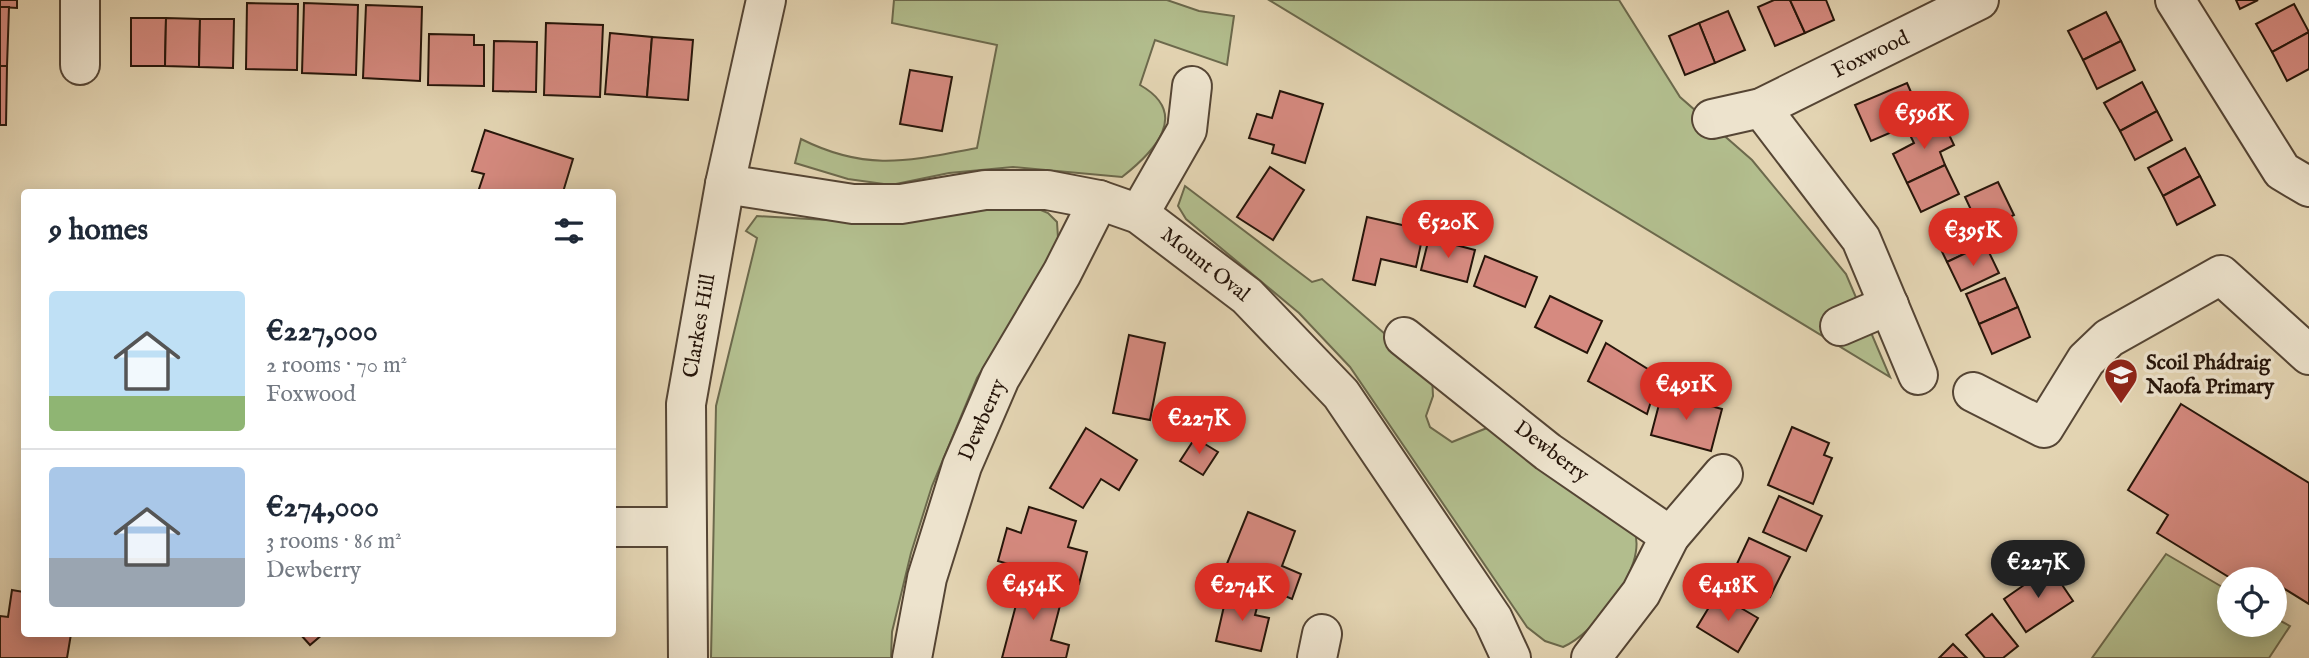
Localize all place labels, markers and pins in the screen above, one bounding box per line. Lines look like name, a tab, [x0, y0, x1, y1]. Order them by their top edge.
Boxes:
pin: €596K	[1875, 92, 1973, 151]
pin: €520K	[1399, 201, 1497, 260]
pin: €395K	[1924, 208, 2022, 268]
place label: Scoil Phádraig Naofa Primary	[2145, 350, 2275, 401]
school or university icon: Scoil Phádraig Naofa Primary	[2102, 356, 2140, 405]
pin: €491K	[1637, 362, 1735, 422]
pin: €227K	[1150, 396, 1248, 456]
pin: €227K	[1989, 540, 2087, 600]
pin: €454K	[984, 562, 1082, 622]
pin: €274K	[1193, 564, 1291, 623]
pin: €418K	[1679, 564, 1777, 623]

